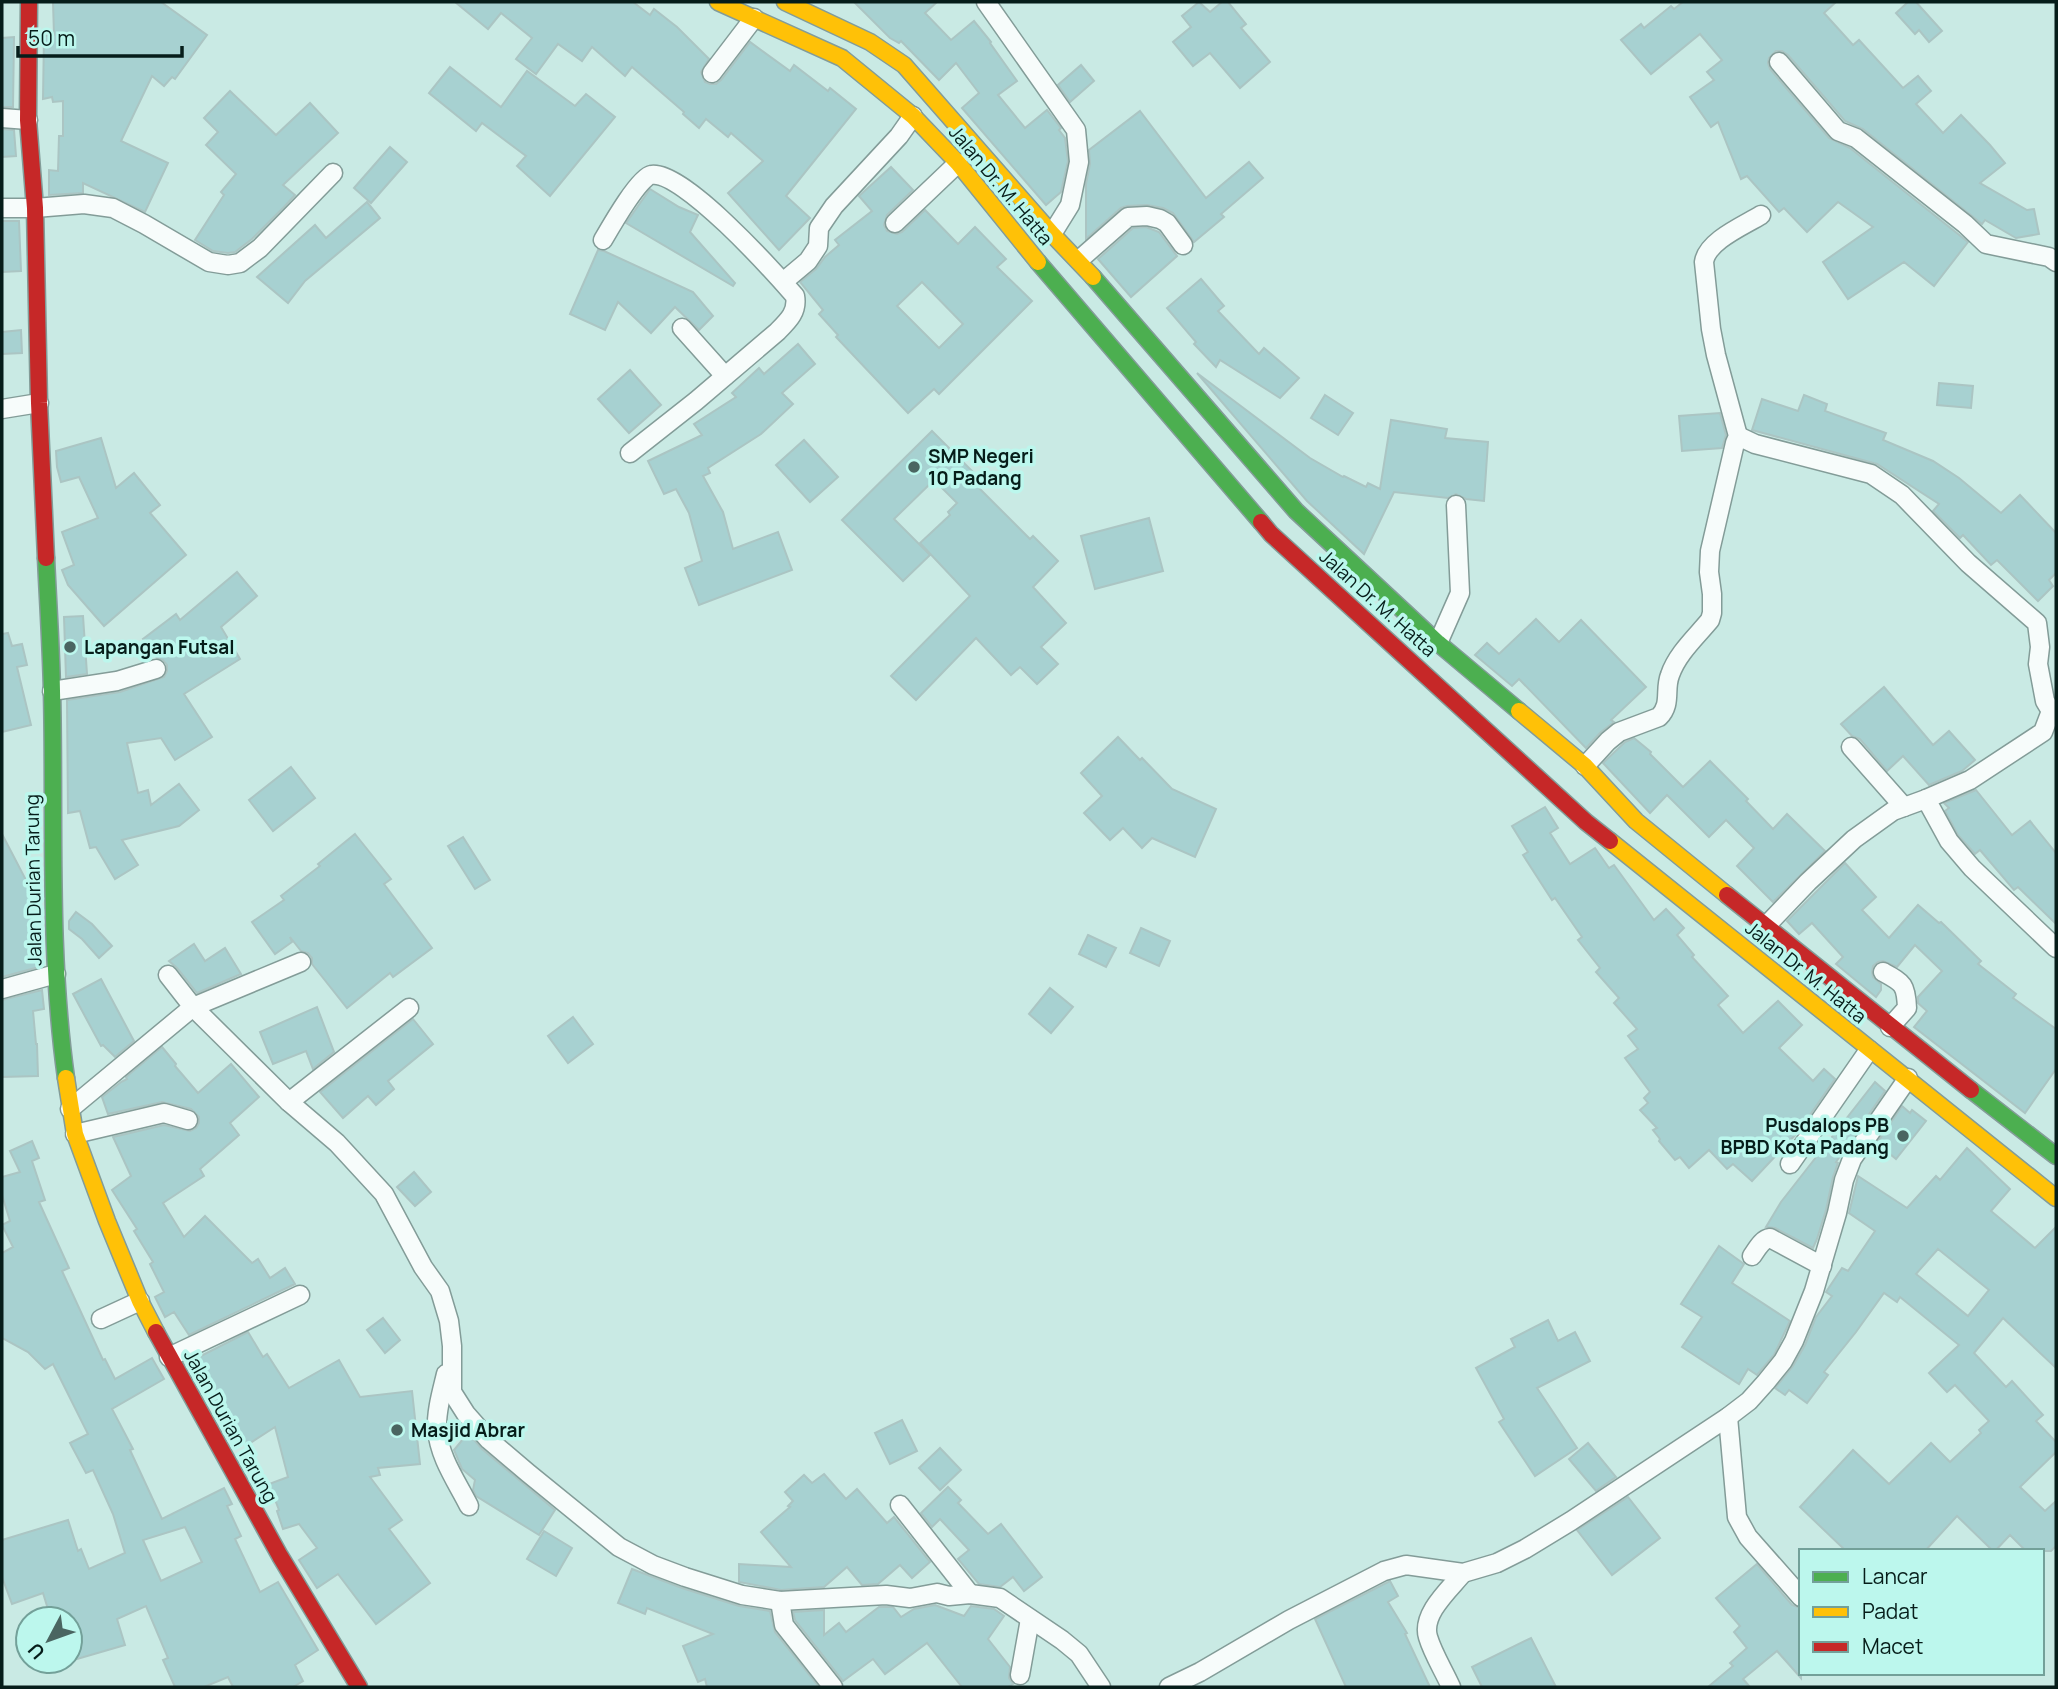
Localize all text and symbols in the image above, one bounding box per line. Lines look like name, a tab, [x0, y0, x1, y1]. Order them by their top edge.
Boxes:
scale bar	[18, 14, 182, 58]
text: 50 m	[28, 24, 75, 52]
street label: Jalan Dr. M. Hatta	[943, 120, 1059, 250]
place label: SMP Negeri 10 Padang	[928, 443, 1034, 491]
marker: SMP Negeri 10 Padang	[906, 459, 922, 475]
street label: Jalan Dr. M. Hatta	[1314, 544, 1442, 662]
place label: Lapangan Futsal	[84, 634, 235, 660]
marker: Lapangan Futsal	[62, 639, 78, 655]
street label: Jalan Durian Tarung	[19, 794, 47, 966]
street label: Jalan Dr. M. Hatta	[1740, 915, 1872, 1029]
place label: Pusdalops PB BPBD Kota Padang	[1720, 1112, 1889, 1160]
marker: Pusdalops PB BPBD Kota Padang	[1895, 1128, 1911, 1144]
street label: Jalan Durian Tarung	[178, 1345, 284, 1507]
place label: Masjid Abrar	[411, 1417, 526, 1443]
marker: Masjid Abrar	[389, 1422, 405, 1438]
legend	[1799, 1549, 2044, 1675]
text: Lancar	[1862, 1562, 1928, 1590]
text: Padat	[1862, 1597, 1918, 1625]
north arrow	[14, 1605, 84, 1675]
text: Macet	[1862, 1632, 1923, 1660]
text: U	[22, 1637, 50, 1665]

